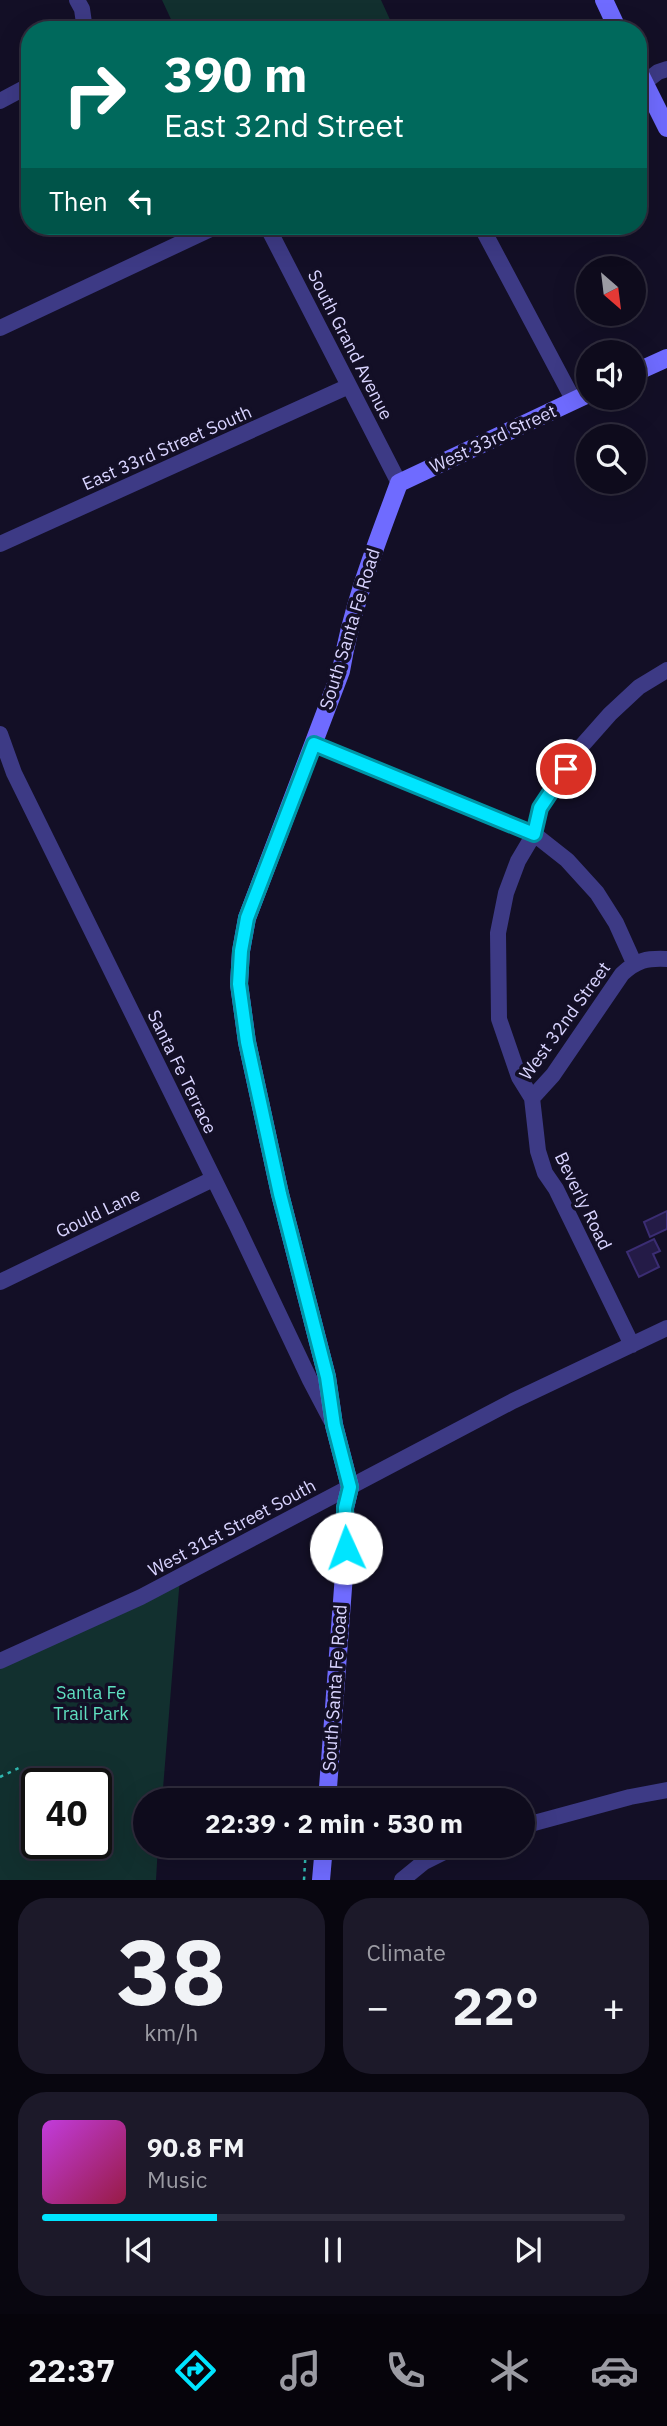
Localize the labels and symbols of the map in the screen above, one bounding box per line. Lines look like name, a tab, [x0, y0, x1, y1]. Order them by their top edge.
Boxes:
north arrow	[576, 256, 646, 326]
street label: South Grand Avenue	[303, 266, 398, 424]
street label: West 33rd Street	[426, 399, 560, 478]
street label: East 33rd Street South	[79, 400, 255, 495]
street label: South Santa Fe Road	[314, 546, 385, 712]
pin	[536, 739, 596, 799]
street label: West 32nd Street	[514, 957, 615, 1084]
street label: Santa Fe Terrace	[143, 1006, 222, 1138]
street label: Beverly Road	[550, 1148, 617, 1253]
street label: Gould Lane	[52, 1182, 144, 1243]
street label: West 31st Street South	[144, 1474, 320, 1582]
position arrow	[309, 1511, 383, 1585]
street label: South Santa Fe Road	[317, 1604, 352, 1772]
park label: Santa Fe Trail Park	[53, 1681, 129, 1725]
speed limit sign: 40	[21, 1768, 112, 1859]

